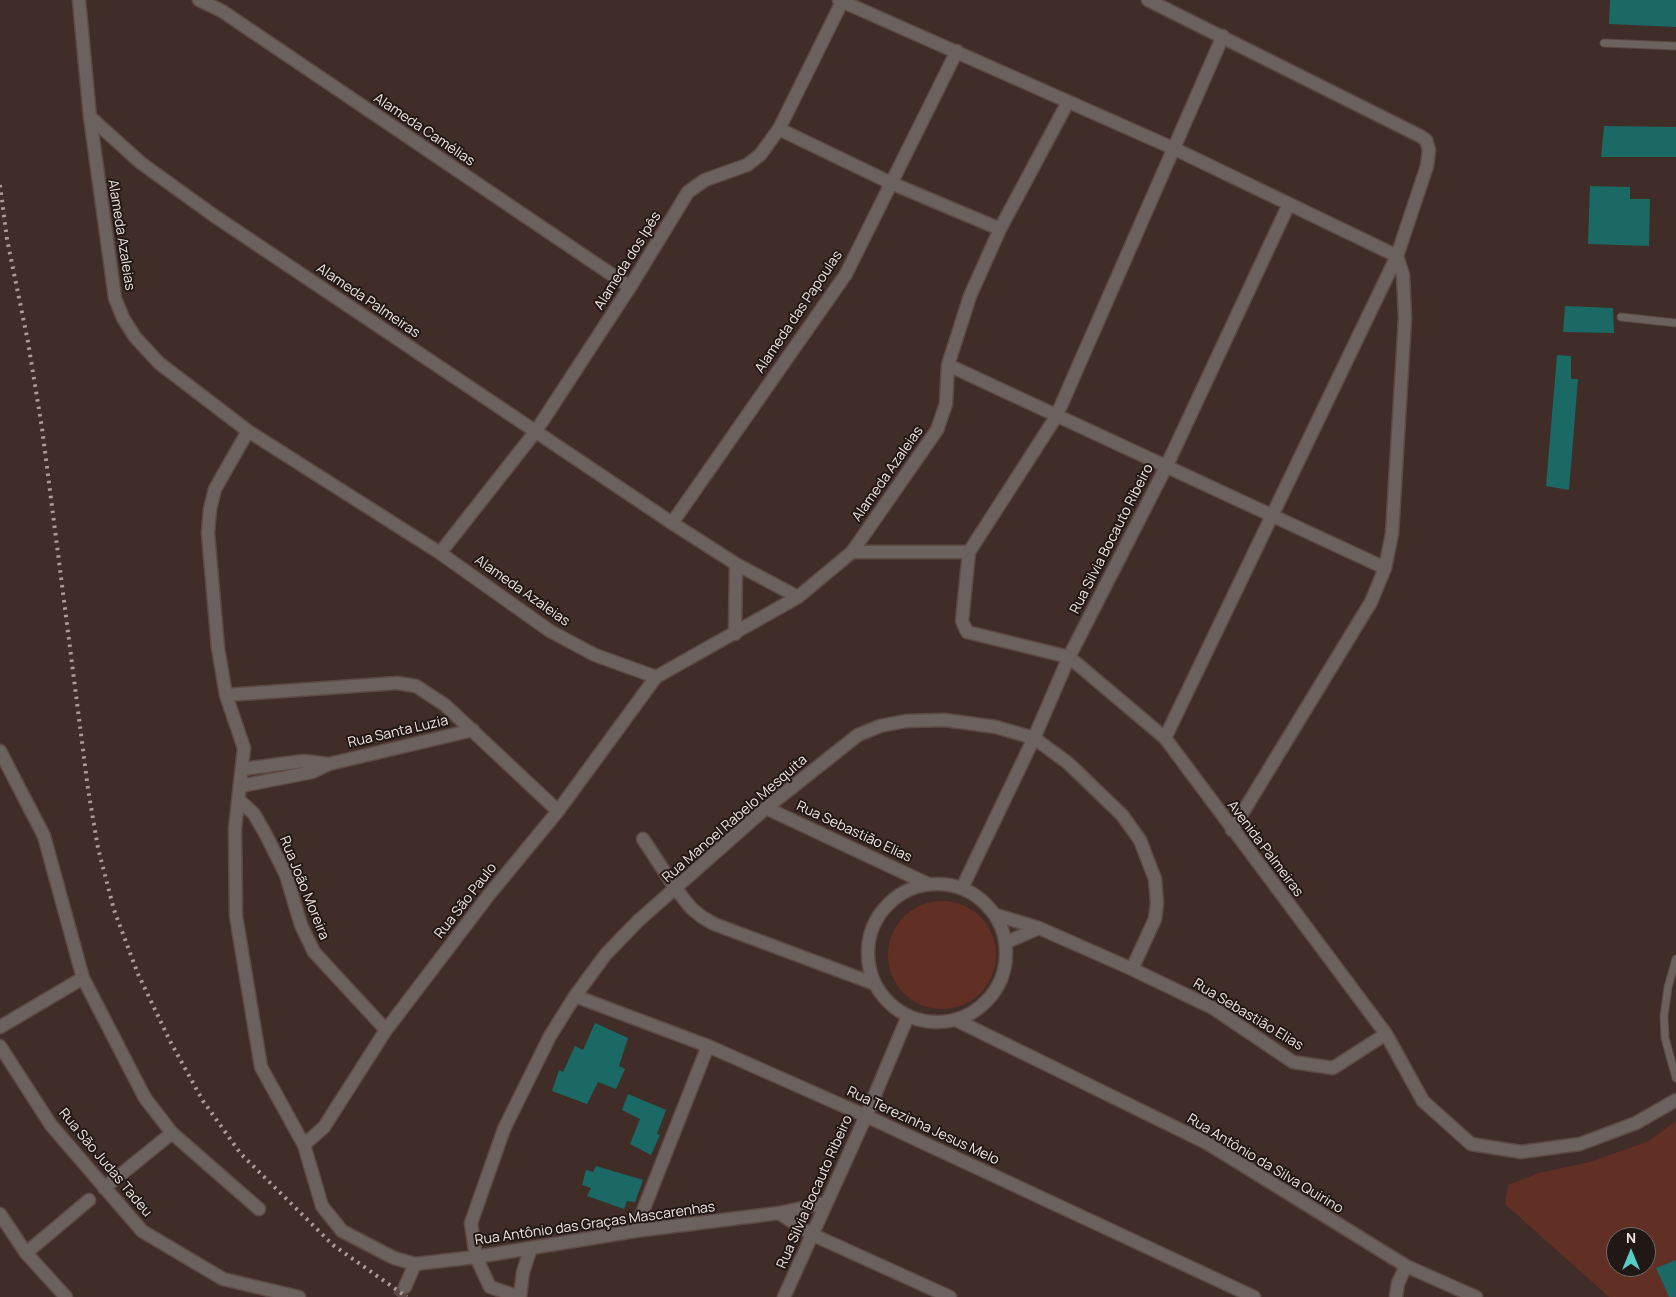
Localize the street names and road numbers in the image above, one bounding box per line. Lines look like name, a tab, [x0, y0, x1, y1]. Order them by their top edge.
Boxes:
street label: Alameda Camélias	[370, 90, 478, 170]
street label: Alameda Azaleias	[104, 178, 138, 292]
street label: Alameda dos Ipês	[591, 209, 665, 313]
street label: Alameda das Papoulas	[752, 248, 846, 376]
street label: Alameda Palmeiras	[313, 260, 423, 342]
street label: Alameda Azaleias	[849, 423, 927, 525]
street label: Rua Silvia Bocauto Ribeiro	[1067, 461, 1157, 617]
street label: Alameda Azaleias	[471, 552, 573, 630]
street label: Rua Santa Luzia	[346, 712, 450, 752]
street label: Rua Manoel Rabelo Mesquita	[659, 752, 811, 886]
street label: Rua Sebastião Elias	[794, 798, 914, 866]
street label: Avenida Palmeiras	[1223, 798, 1307, 900]
street label: Rua João Moreira	[276, 834, 332, 942]
street label: Rua São Paulo	[431, 860, 501, 942]
street label: Rua Sebastião Elias	[1190, 976, 1306, 1054]
street label: Rua Terezinha Jesus Melo	[844, 1083, 1002, 1169]
street label: Rua São Judas Tadeu	[55, 1105, 155, 1221]
street label: Rua Antônio da Silva Quirino	[1184, 1111, 1346, 1217]
street label: Rua Silvia Bocauto Ribeiro	[774, 1113, 856, 1271]
street label: Rua Antônio das Graças Mascarenhas	[474, 1199, 716, 1249]

